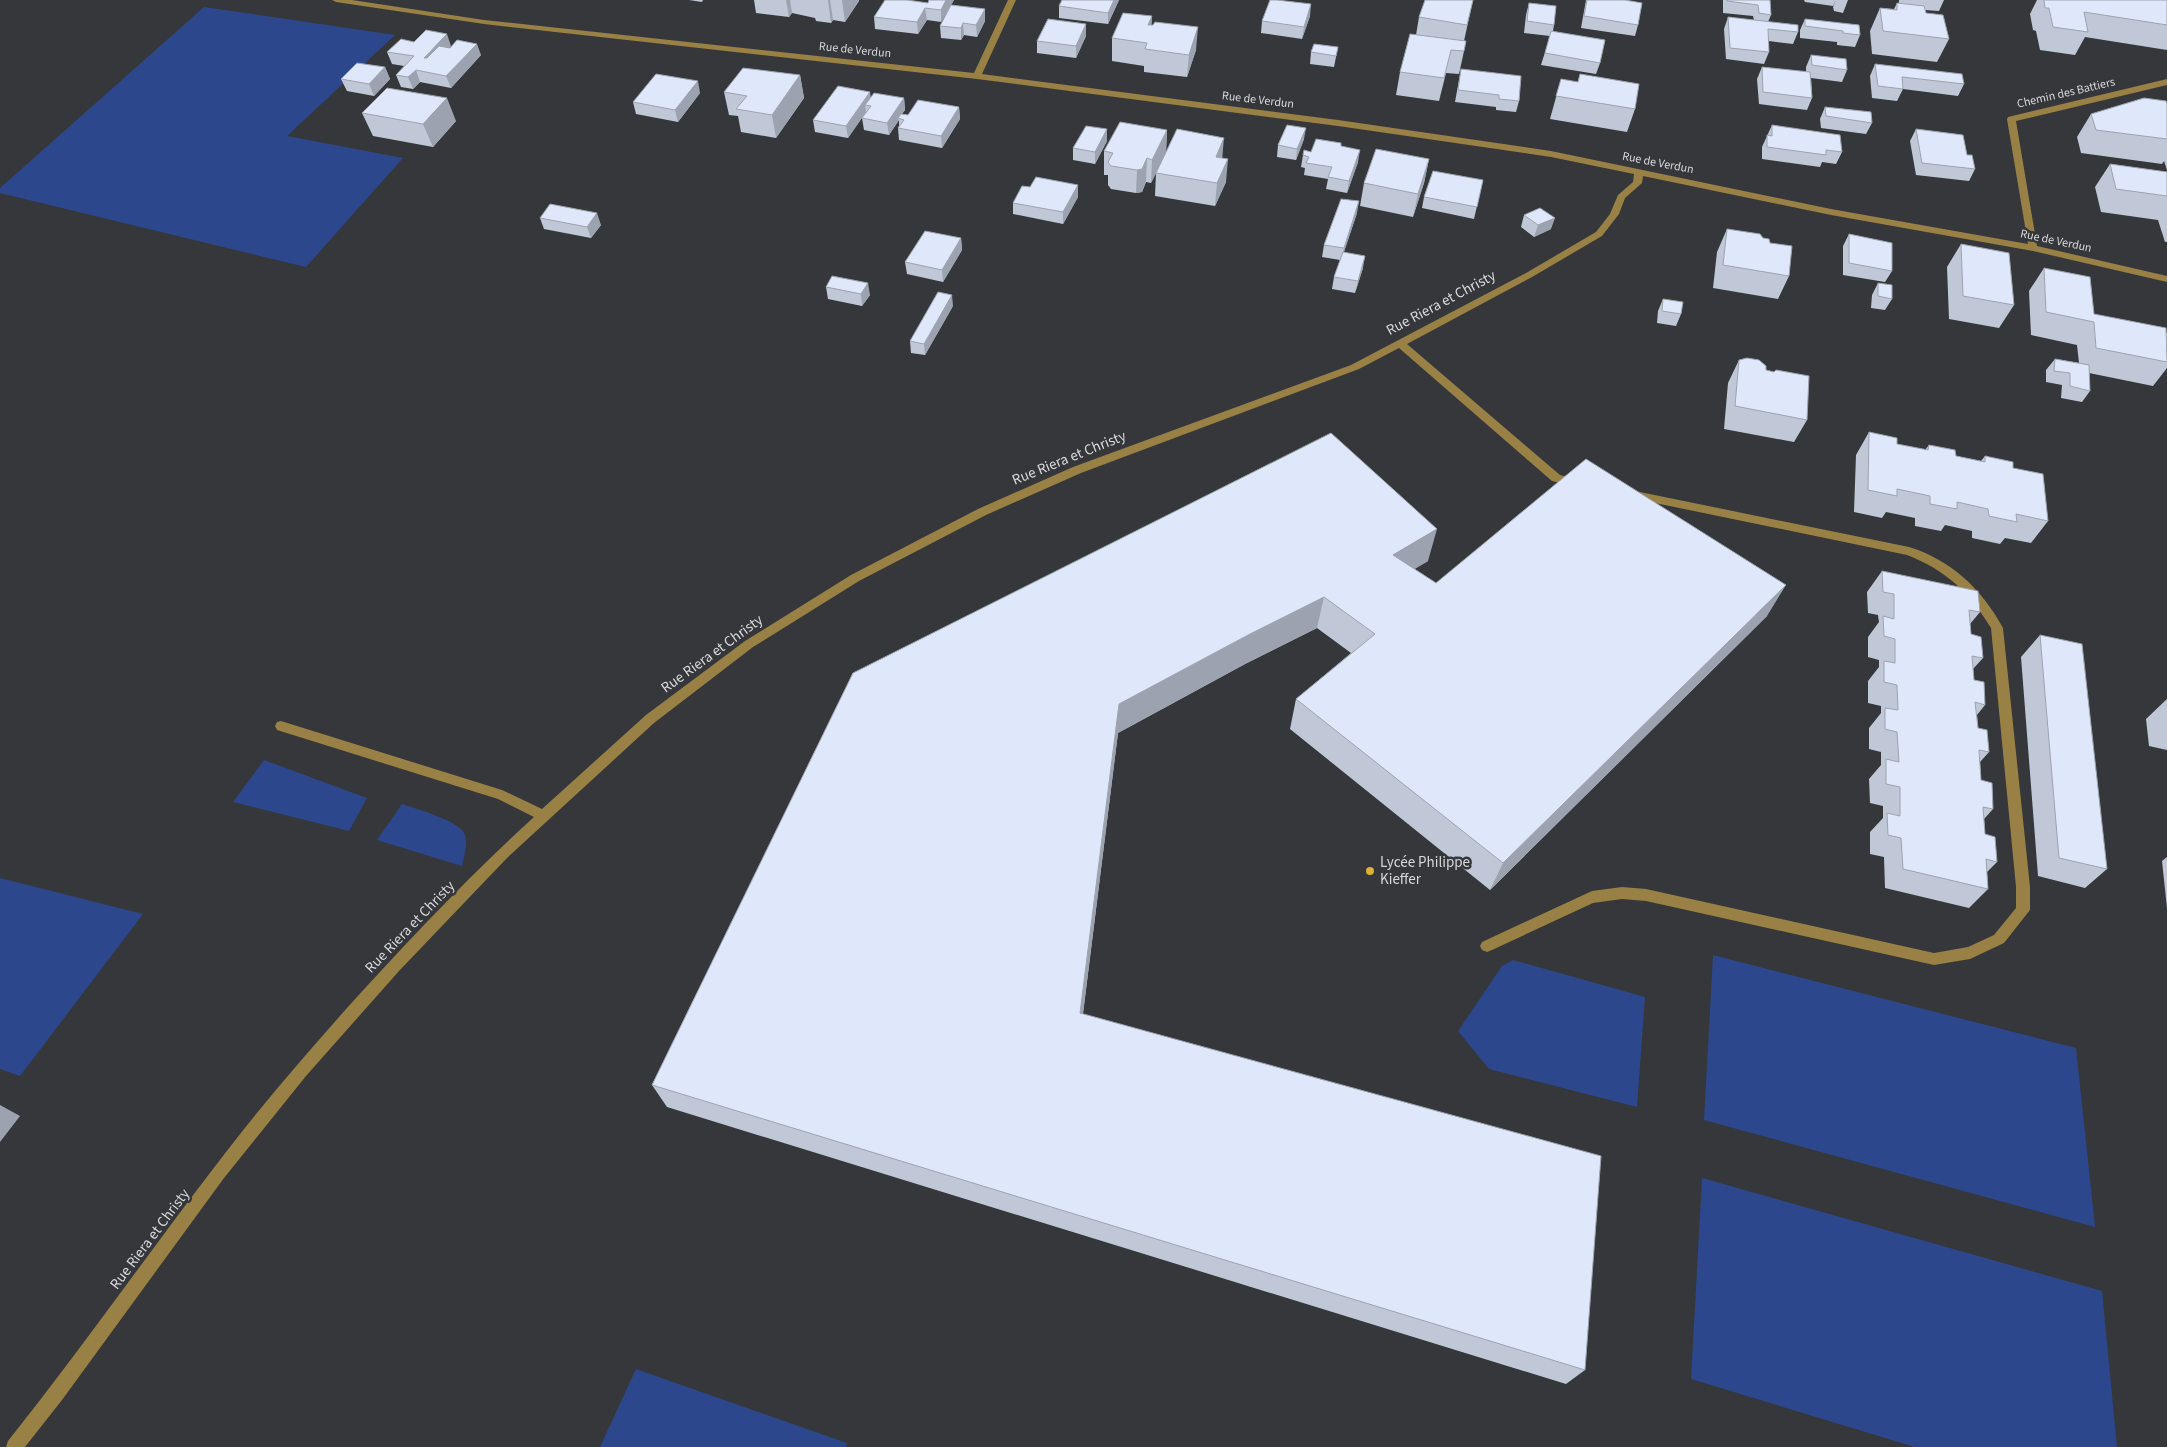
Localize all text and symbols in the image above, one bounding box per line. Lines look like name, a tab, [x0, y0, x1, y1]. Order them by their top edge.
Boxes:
street label: Rue de Verdun	[818, 38, 892, 62]
street label: Chemin des Battiers	[2015, 73, 2117, 113]
street label: Rue de Verdun	[1221, 87, 1295, 113]
street label: Rue de Verdun	[1621, 148, 1695, 178]
street label: Rue de Verdun	[2019, 225, 2093, 257]
street label: Rue Riera et Christy	[1383, 265, 1499, 341]
street label: Rue Riera et Christy	[1009, 426, 1129, 490]
street label: Rue Riera et Christy	[657, 610, 767, 698]
place label: Lycée Philippe Kieffer	[1380, 852, 1470, 890]
marker: Lycée Philippe Kieffer	[1364, 865, 1376, 877]
street label: Rue Riera et Christy	[360, 876, 460, 978]
street label: Rue Riera et Christy	[105, 1184, 195, 1294]

